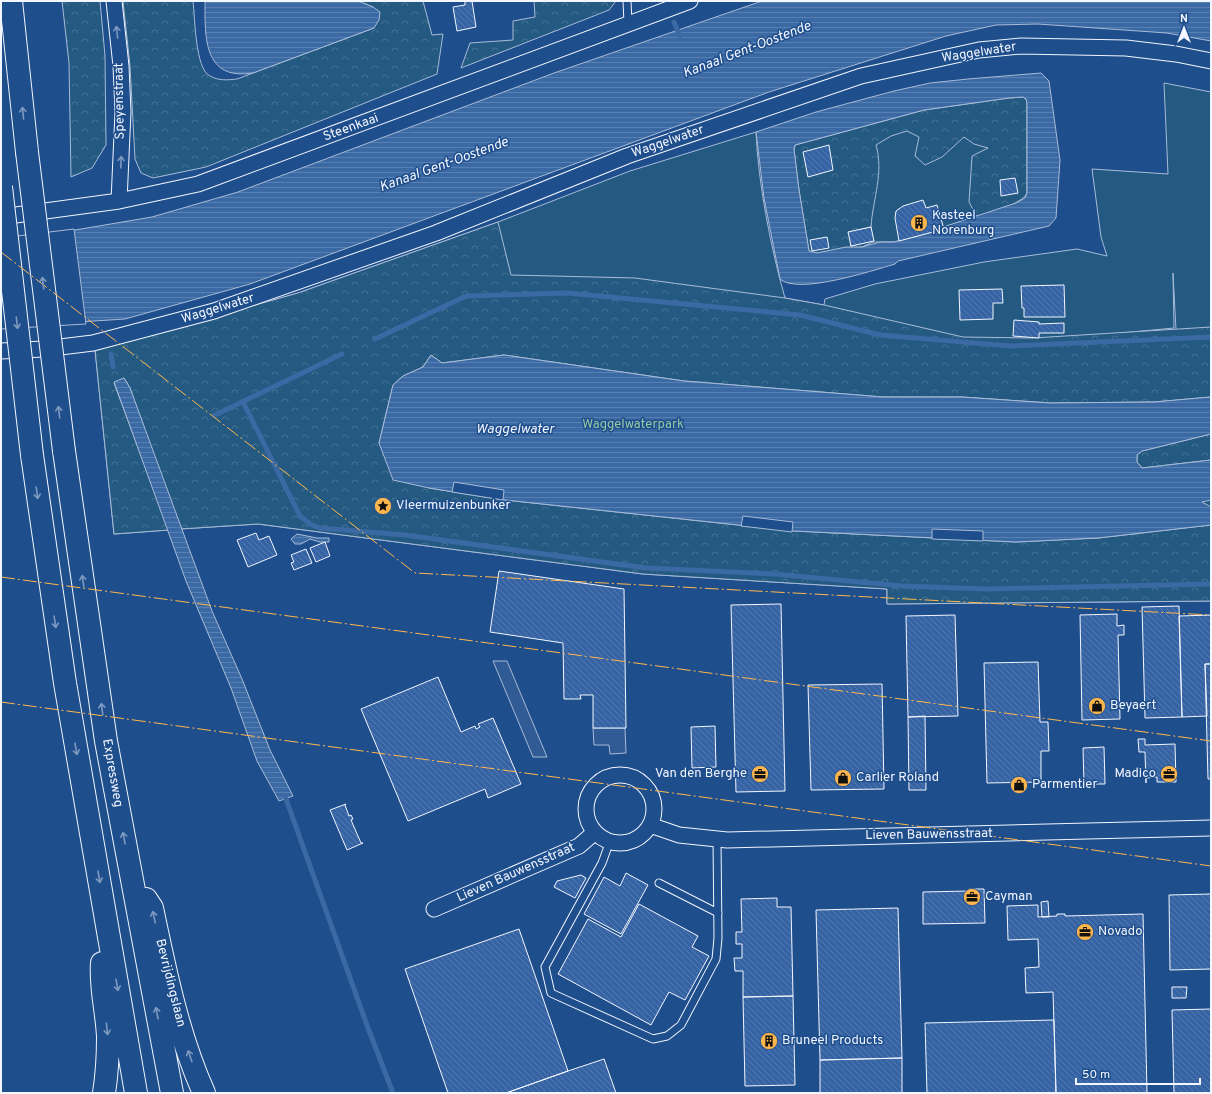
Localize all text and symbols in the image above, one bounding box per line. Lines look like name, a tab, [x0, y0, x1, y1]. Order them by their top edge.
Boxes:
north arrow	[1164, 8, 1204, 48]
text: N	[1180, 12, 1188, 26]
water label: Kanaal Gent-Oostende	[681, 17, 814, 82]
one-way arrow	[113, 26, 121, 39]
street label: Waggelwater	[941, 39, 1017, 67]
street label: Speyenstraat	[111, 62, 129, 140]
one-way arrow	[19, 107, 27, 120]
street label: Steenkaai	[321, 111, 381, 145]
street label: Waggelwater	[630, 122, 706, 162]
water label: Kanaal Gent-Oostende	[377, 134, 511, 196]
one-way arrow	[117, 156, 124, 169]
place label: Kasteel Norenburg	[932, 208, 994, 239]
building icon: Kasteel Norenburg	[909, 213, 929, 233]
one-way arrow	[40, 277, 47, 290]
street label: Waggelwater	[180, 290, 256, 328]
one-way arrow	[13, 316, 21, 329]
one-way arrow	[56, 406, 63, 419]
park label: Waggelwaterpark	[582, 417, 684, 433]
water label: Waggelwater	[476, 421, 556, 438]
one-way arrow	[33, 486, 41, 499]
place icon: Vleermuizenbunker	[373, 496, 393, 516]
place label: Vleermuizenbunker	[396, 498, 510, 514]
one-way arrow	[79, 575, 87, 588]
one-way arrow	[51, 615, 59, 628]
shop icon: Beyaert	[1087, 696, 1107, 716]
place label: Beyaert	[1110, 698, 1156, 714]
one-way arrow	[98, 703, 106, 716]
street label: Expressweg	[98, 738, 126, 808]
one-way arrow	[73, 742, 81, 755]
office icon: Van den Berghe	[750, 764, 770, 784]
office icon: Madico	[1159, 764, 1179, 784]
place label: Van den Berghe	[655, 766, 747, 782]
place label: Madico	[1114, 766, 1156, 782]
shop icon: Carlier Roland	[833, 768, 853, 788]
place label: Carlier Roland	[856, 770, 939, 786]
shop icon: Parmentier	[1009, 775, 1029, 795]
place label: Parmentier	[1032, 777, 1098, 793]
street label: Lieven Bauwensstraat	[865, 826, 993, 844]
one-way arrow	[120, 831, 128, 844]
street label: Lieven Bauwensstraat	[454, 840, 578, 906]
one-way arrow	[95, 870, 103, 883]
office icon: Cayman	[962, 887, 982, 907]
place label: Cayman	[985, 889, 1033, 905]
one-way arrow	[150, 911, 158, 924]
office icon: Novado	[1075, 922, 1095, 942]
place label: Novado	[1098, 924, 1142, 940]
street label: Bevrijdingslaan	[151, 937, 189, 1029]
one-way arrow	[113, 978, 121, 991]
one-way arrow	[152, 1007, 160, 1020]
one-way arrow	[103, 1022, 111, 1035]
building icon: Bruneel Products	[759, 1031, 779, 1051]
place label: Bruneel Products	[782, 1033, 883, 1049]
one-way arrow	[186, 1051, 194, 1063]
scale bar	[1076, 1060, 1200, 1086]
text: 50 m	[1082, 1067, 1110, 1083]

